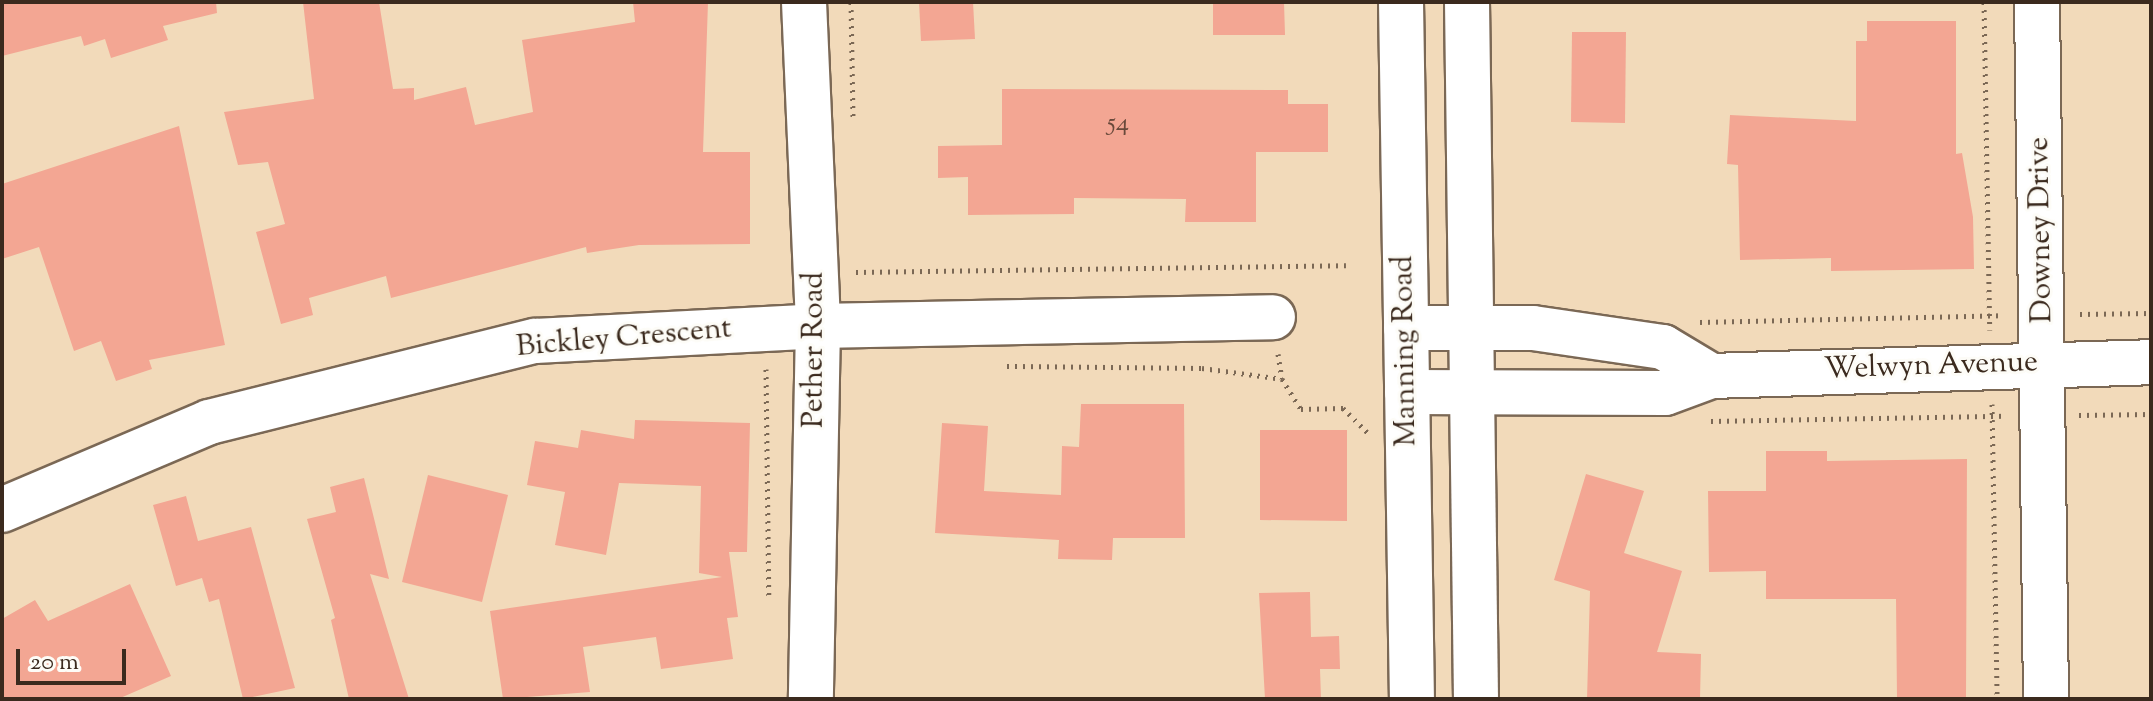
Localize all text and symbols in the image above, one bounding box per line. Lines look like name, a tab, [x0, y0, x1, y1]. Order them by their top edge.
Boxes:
house number: 54	[1107, 108, 1129, 140]
street label: Downey Drive	[2022, 137, 2062, 323]
street label: Manning Road	[1386, 255, 1426, 447]
street label: Pether Road	[797, 272, 833, 428]
street label: Bickley Crescent	[515, 312, 733, 366]
street label: Welwyn Avenue	[1823, 345, 2039, 389]
scale bar	[20, 633, 130, 683]
text: 20 m	[30, 646, 79, 680]

